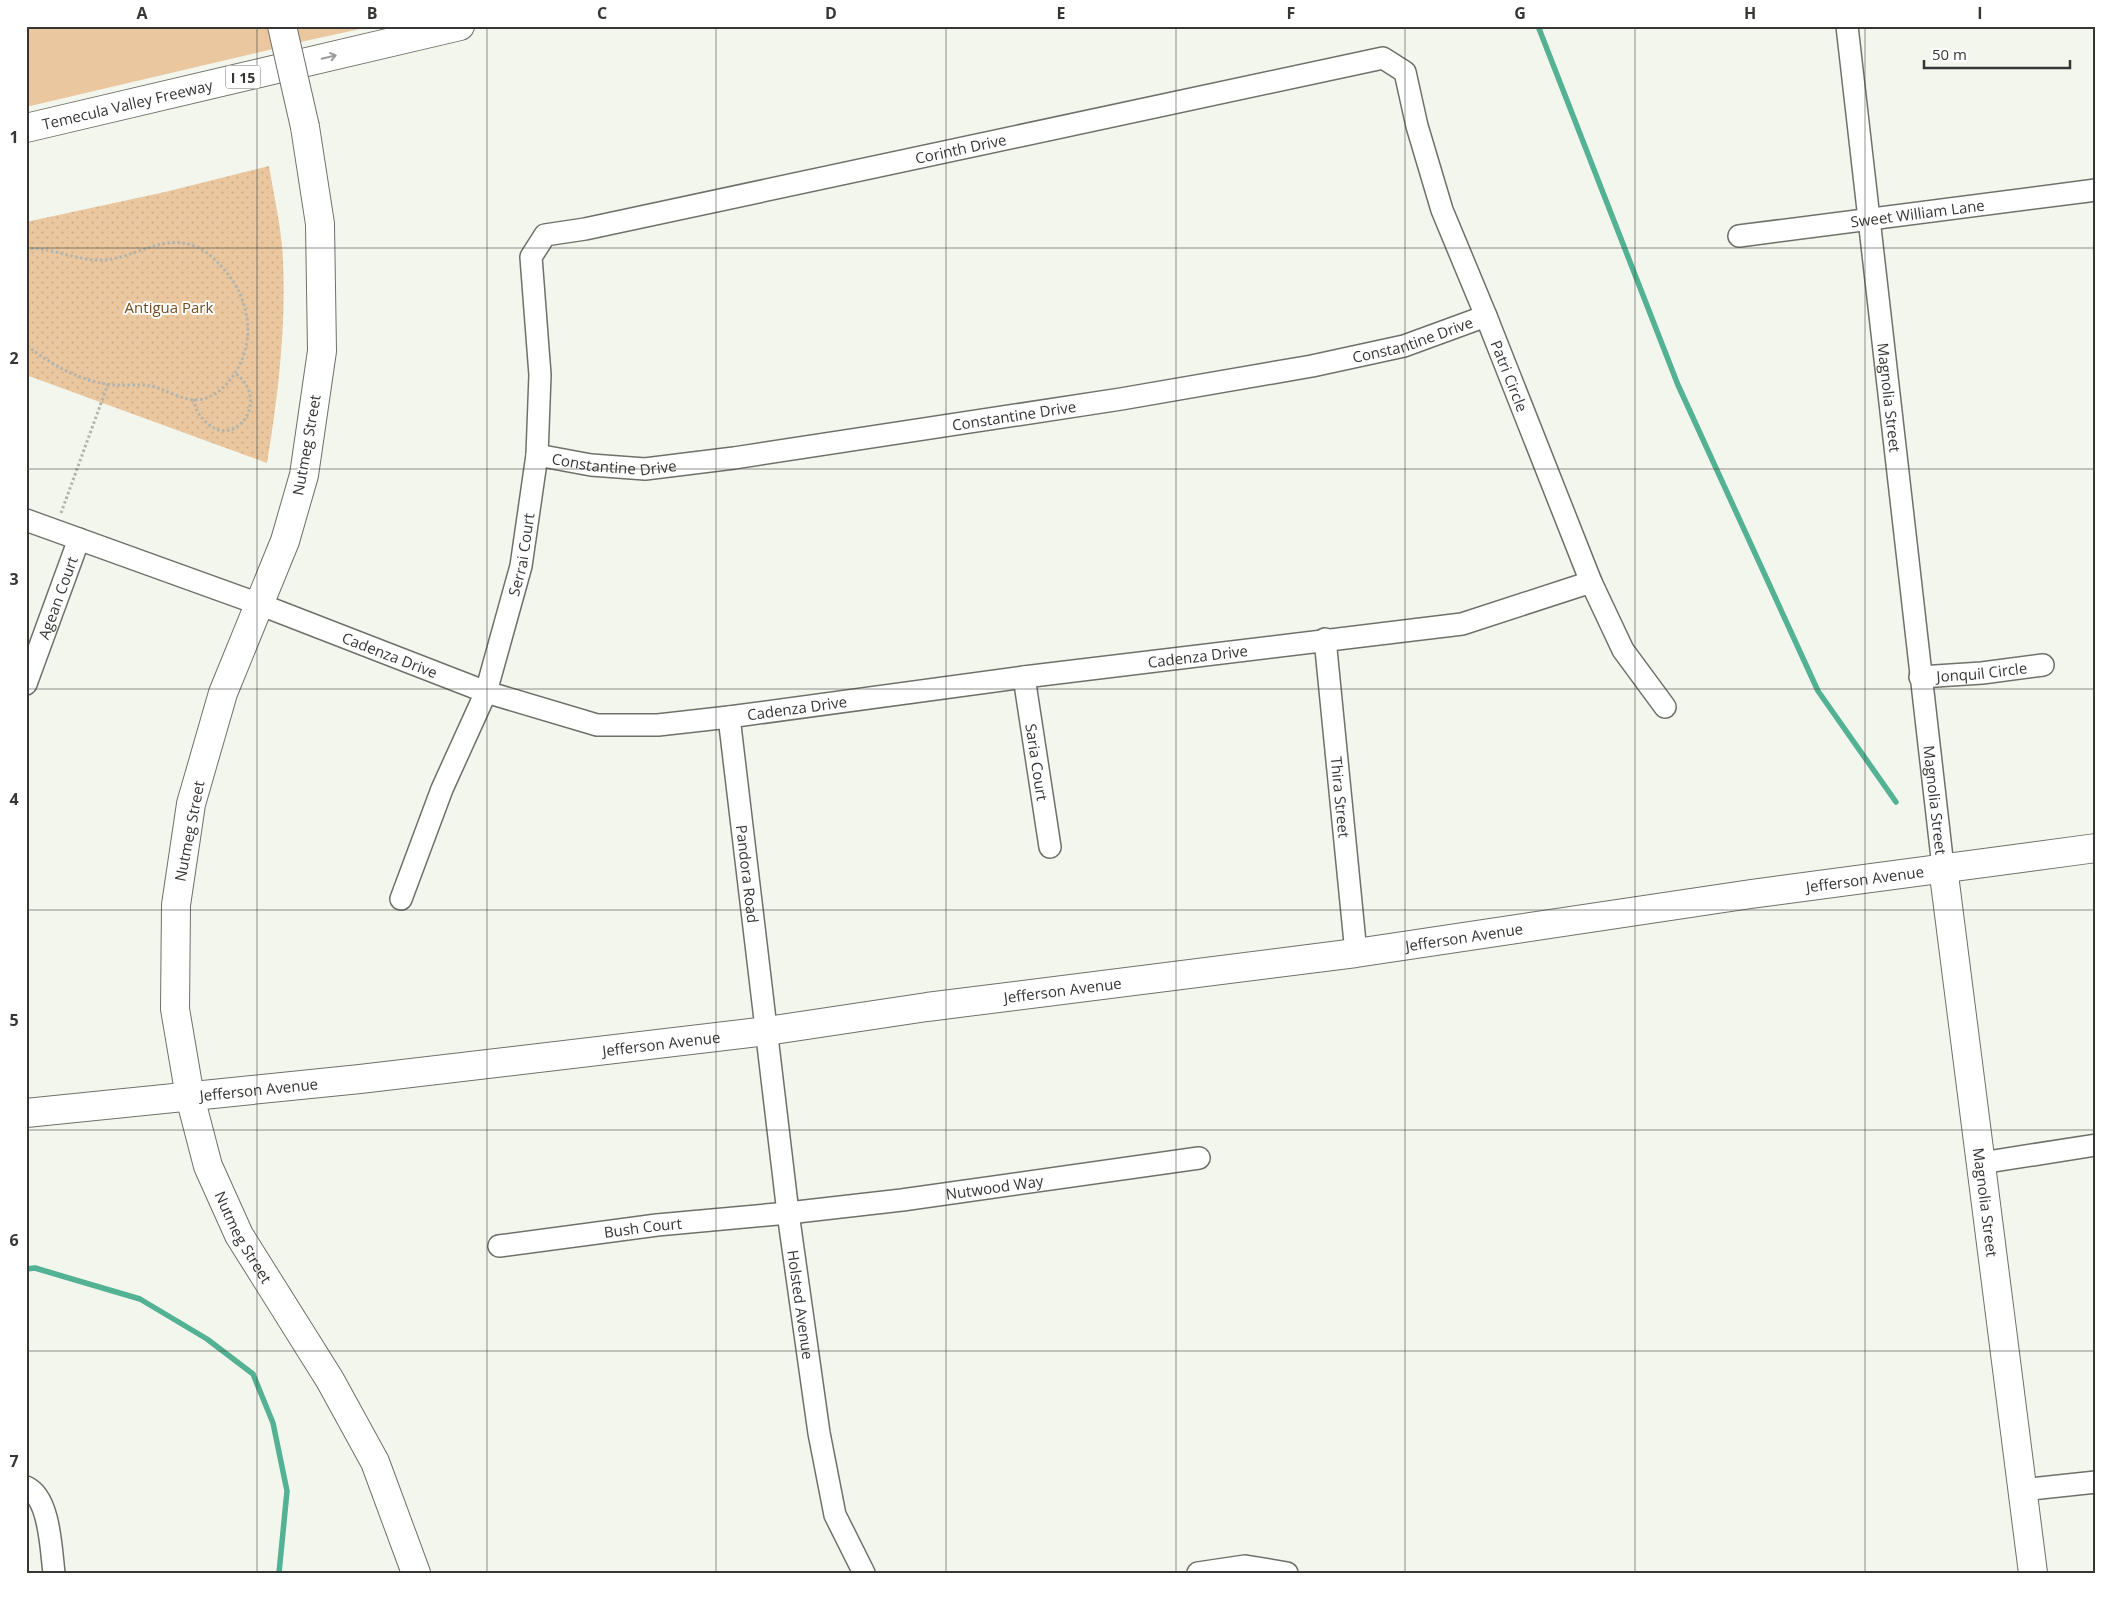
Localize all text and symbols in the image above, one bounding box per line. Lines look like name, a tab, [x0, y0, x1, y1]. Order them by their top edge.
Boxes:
text: A	[136, 2, 148, 24]
text: B	[367, 2, 377, 24]
text: C	[597, 2, 607, 24]
text: D	[825, 2, 837, 24]
text: E	[1057, 2, 1066, 24]
text: F	[1287, 2, 1295, 24]
text: G	[1514, 2, 1526, 24]
text: H	[1744, 2, 1756, 24]
text: I	[1977, 2, 1983, 24]
scale bar	[1924, 38, 2071, 70]
text: 50 m	[1932, 44, 1967, 64]
one-way arrow	[321, 52, 337, 61]
road number: I 15	[226, 66, 260, 88]
street label: Temecula Valley Freeway	[40, 74, 215, 134]
text: 1	[9, 126, 19, 148]
street label: Corinth Drive	[913, 129, 1008, 168]
street label: Sweet William Lane	[1849, 194, 1986, 232]
park label: Antigua Park	[125, 297, 213, 317]
street label: Constantine Drive	[1350, 312, 1475, 367]
street label: Patri Circle	[1486, 337, 1533, 415]
street label: Magnolia Street	[1873, 342, 1906, 453]
text: 2	[9, 347, 19, 369]
street label: Nutmeg Street	[287, 393, 325, 497]
street label: Constantine Drive	[951, 396, 1077, 435]
street label: Constantine Drive	[550, 448, 678, 480]
street label: Serrai Court	[503, 512, 539, 598]
street label: Agean Court	[33, 553, 82, 642]
text: 3	[9, 568, 19, 590]
street label: Cadenza Drive	[339, 627, 440, 682]
street label: Cadenza Drive	[1146, 640, 1249, 672]
street label: Jonquil Circle	[1934, 657, 2028, 686]
street label: Cadenza Drive	[746, 691, 848, 724]
street label: Saria Court	[1021, 722, 1053, 802]
street label: Magnolia Street	[1919, 744, 1952, 856]
street label: Thira Street	[1327, 756, 1355, 839]
street label: Nutmeg Street	[169, 779, 209, 883]
text: 4	[9, 788, 19, 810]
street label: Pandora Road	[732, 824, 763, 924]
street label: Jefferson Avenue	[1803, 861, 1925, 897]
street label: Jefferson Avenue	[1402, 918, 1524, 956]
street label: Jefferson Avenue	[1000, 973, 1123, 1008]
text: 5	[9, 1009, 19, 1031]
street label: Jefferson Avenue	[599, 1027, 721, 1061]
street label: Jefferson Avenue	[197, 1073, 319, 1105]
street label: Magnolia Street	[1969, 1146, 2003, 1258]
street label: Nutwood Way	[944, 1170, 1045, 1204]
street label: Nutmeg Street	[211, 1188, 277, 1287]
street label: Bush Court	[603, 1213, 683, 1242]
text: 6	[9, 1229, 19, 1251]
street label: Holsted Avenue	[783, 1249, 818, 1361]
text: 7	[9, 1450, 19, 1472]

